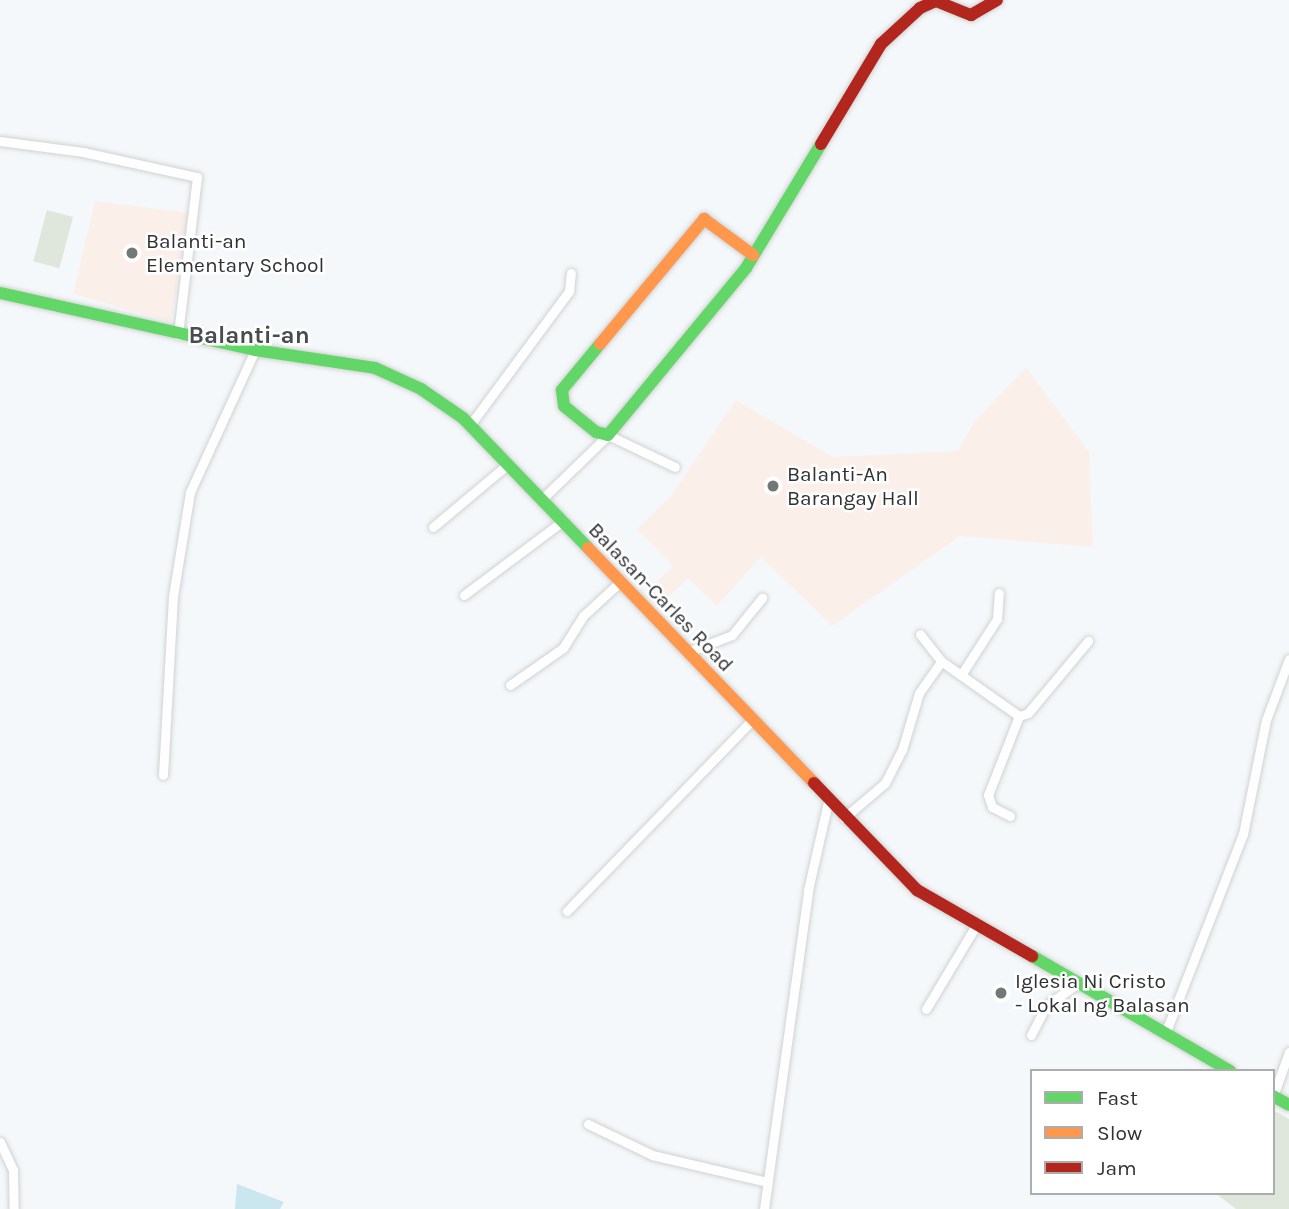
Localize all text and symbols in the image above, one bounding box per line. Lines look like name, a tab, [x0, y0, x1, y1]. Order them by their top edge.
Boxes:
place label: Balanti-an Elementary School	[146, 228, 324, 278]
marker: Balanti-an Elementary School	[124, 245, 140, 261]
district label: Balanti-an	[188, 322, 310, 350]
place label: Balanti-An Barangay Hall	[787, 461, 919, 511]
marker: Balanti-An Barangay Hall	[765, 478, 781, 494]
street label: Balasan-Carles Road	[583, 517, 739, 677]
place label: Iglesia Ni Cristo - Lokal ng Balasan	[1015, 968, 1190, 1018]
marker: Iglesia Ni Cristo - Lokal ng Balasan	[993, 985, 1009, 1001]
legend	[1030, 1069, 1275, 1195]
text: Fast	[1097, 1086, 1138, 1110]
text: Slow	[1097, 1121, 1142, 1145]
text: Jam	[1097, 1156, 1137, 1180]

